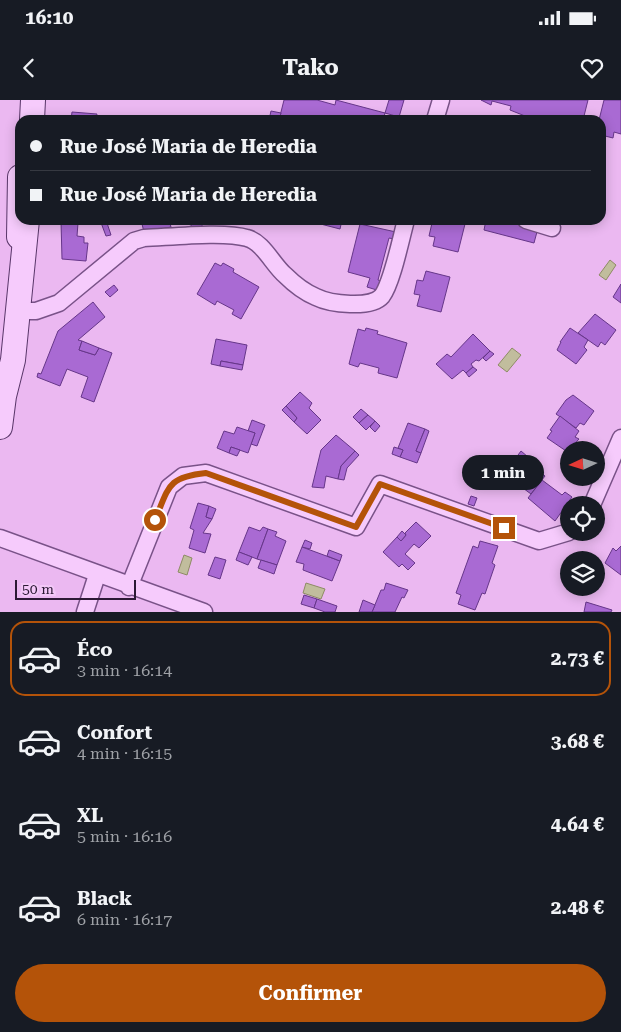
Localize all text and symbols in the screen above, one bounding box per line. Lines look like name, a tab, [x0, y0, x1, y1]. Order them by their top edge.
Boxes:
text: 16:10	[25, 6, 74, 29]
icon: back	[15, 54, 43, 82]
icon: heart	[578, 54, 606, 82]
text: Tako	[282, 55, 339, 80]
text: Rue José Maria de Heredia	[60, 135, 317, 158]
text: Rue José Maria de Heredia	[60, 183, 317, 206]
north arrow	[560, 441, 605, 486]
map controls	[560, 441, 605, 596]
callout: 1 min	[463, 456, 545, 490]
text: 1 min	[481, 463, 525, 482]
button: locate	[560, 496, 605, 541]
route start	[144, 509, 166, 531]
route end	[493, 517, 515, 539]
button: layers	[560, 551, 605, 596]
scale bar	[15, 577, 136, 600]
text: 50 m	[22, 581, 54, 597]
icon: car	[17, 636, 62, 681]
text: Éco	[77, 638, 113, 661]
text: 2.73 €	[551, 647, 604, 670]
text: 3 min · 16:14	[77, 661, 172, 680]
icon: car	[17, 719, 62, 764]
text: Confort	[77, 721, 152, 744]
text: 3.68 €	[551, 730, 604, 753]
text: 4 min · 16:15	[77, 744, 172, 763]
icon: car	[17, 802, 62, 847]
text: XL	[77, 804, 103, 827]
text: 4.64 €	[551, 813, 604, 836]
text: 5 min · 16:16	[77, 827, 172, 846]
icon: car	[17, 885, 62, 930]
text: Black	[77, 887, 132, 910]
text: 2.48 €	[551, 896, 604, 919]
text: 6 min · 16:17	[77, 910, 172, 929]
button: Confirmer	[15, 964, 606, 1022]

